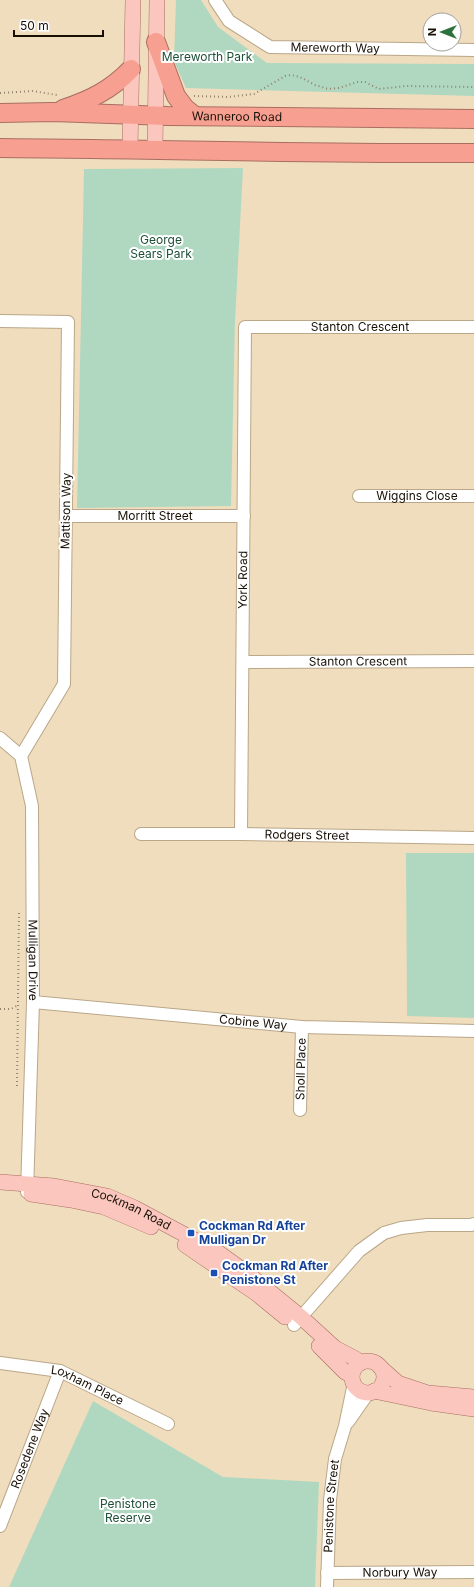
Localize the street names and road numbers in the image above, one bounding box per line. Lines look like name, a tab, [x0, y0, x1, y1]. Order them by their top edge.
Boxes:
street label: Mereworth Way	[290, 39, 380, 56]
street label: Wanneroo Road	[192, 108, 282, 124]
street label: Stanton Crescent	[311, 319, 409, 334]
street label: Mattison Way	[57, 472, 74, 549]
street label: Wiggins Close	[376, 488, 458, 503]
street label: Morritt Street	[117, 508, 193, 523]
street label: York Road	[235, 551, 250, 609]
street label: Stanton Crescent	[309, 653, 407, 669]
street label: Rodgers Street	[265, 826, 349, 843]
street label: Mulligan Drive	[26, 920, 41, 1001]
street label: Cobine Way	[218, 1011, 288, 1033]
street label: Sholl Place	[292, 1038, 309, 1100]
street label: Cockman Road	[90, 1185, 174, 1233]
street label: Loxham Place	[50, 1362, 126, 1408]
street label: Rosedene Way	[7, 1406, 52, 1491]
street label: Penistone Street	[320, 1459, 342, 1553]
street label: Norbury Way	[363, 1564, 438, 1580]

